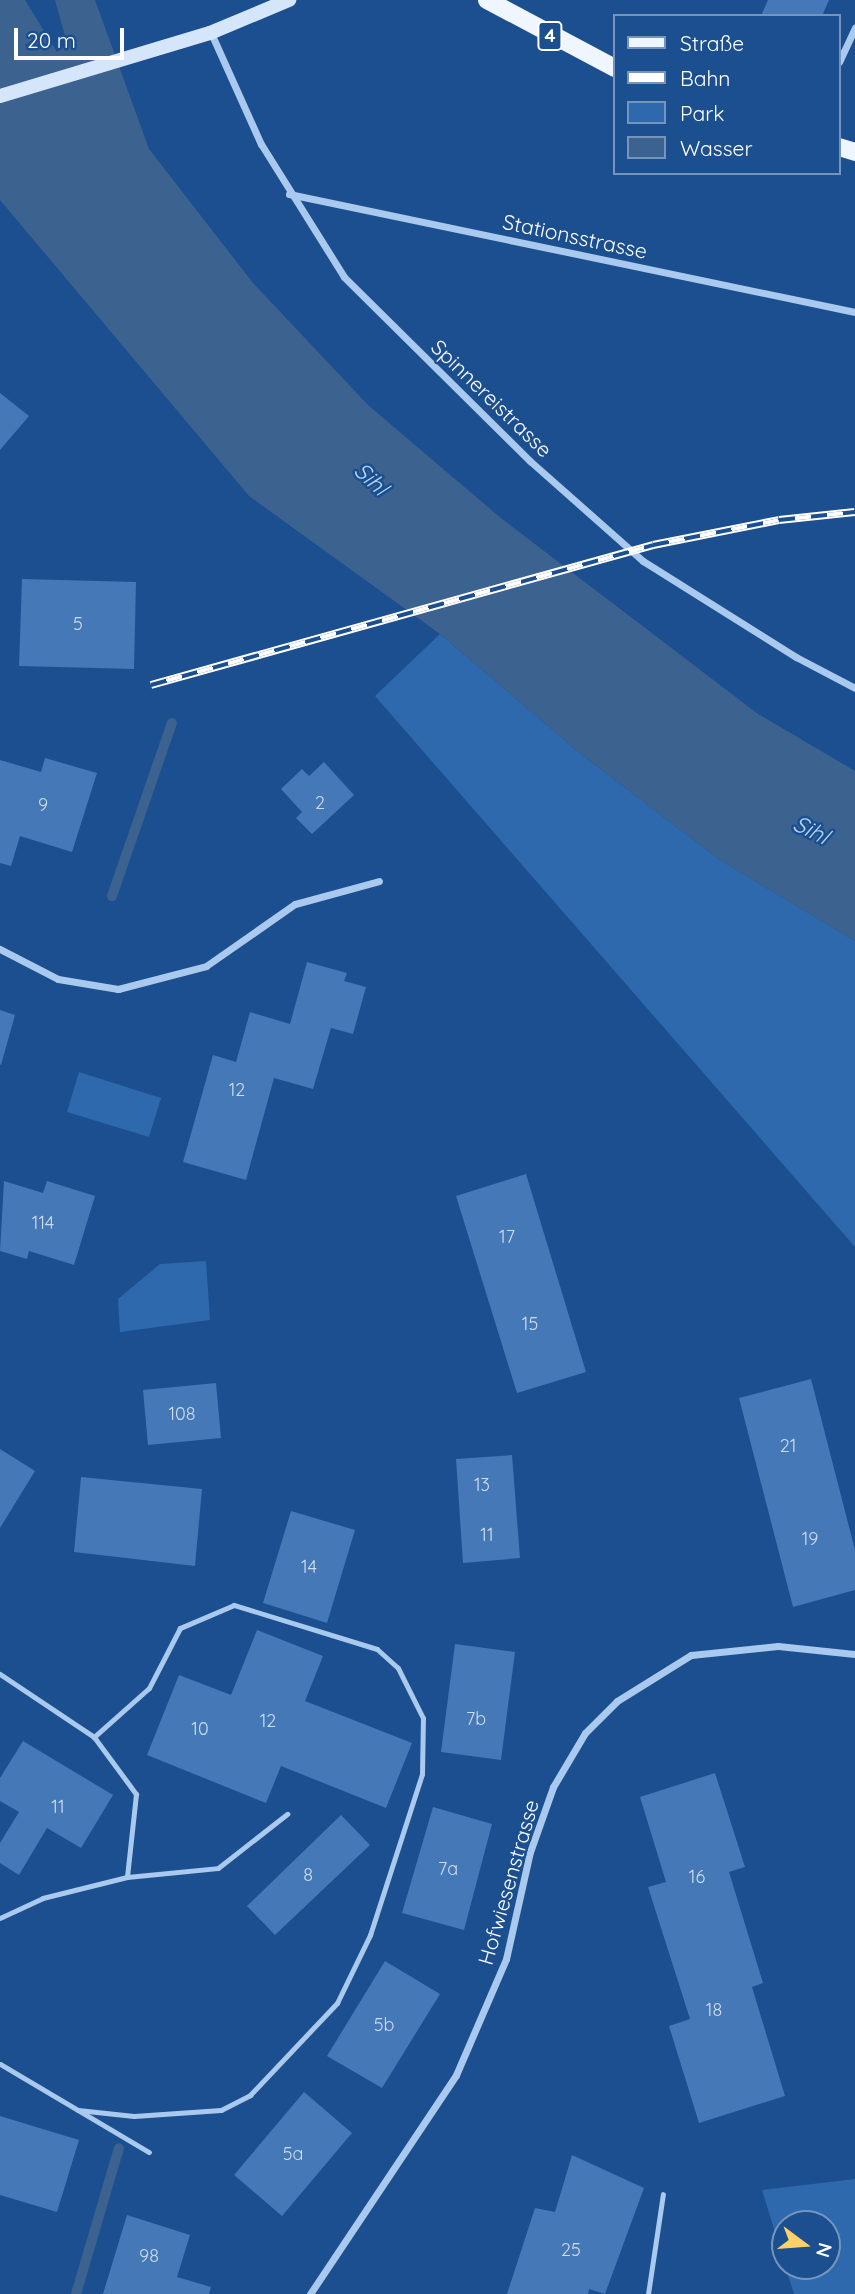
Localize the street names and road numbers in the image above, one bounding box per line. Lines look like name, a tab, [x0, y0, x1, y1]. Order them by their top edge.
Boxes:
road number: 4	[536, 20, 564, 52]
street label: Stationsstrasse	[500, 208, 650, 264]
street label: Spinnereistrasse	[426, 334, 558, 462]
street label: Hofwiesenstrasse	[472, 1797, 544, 1967]

